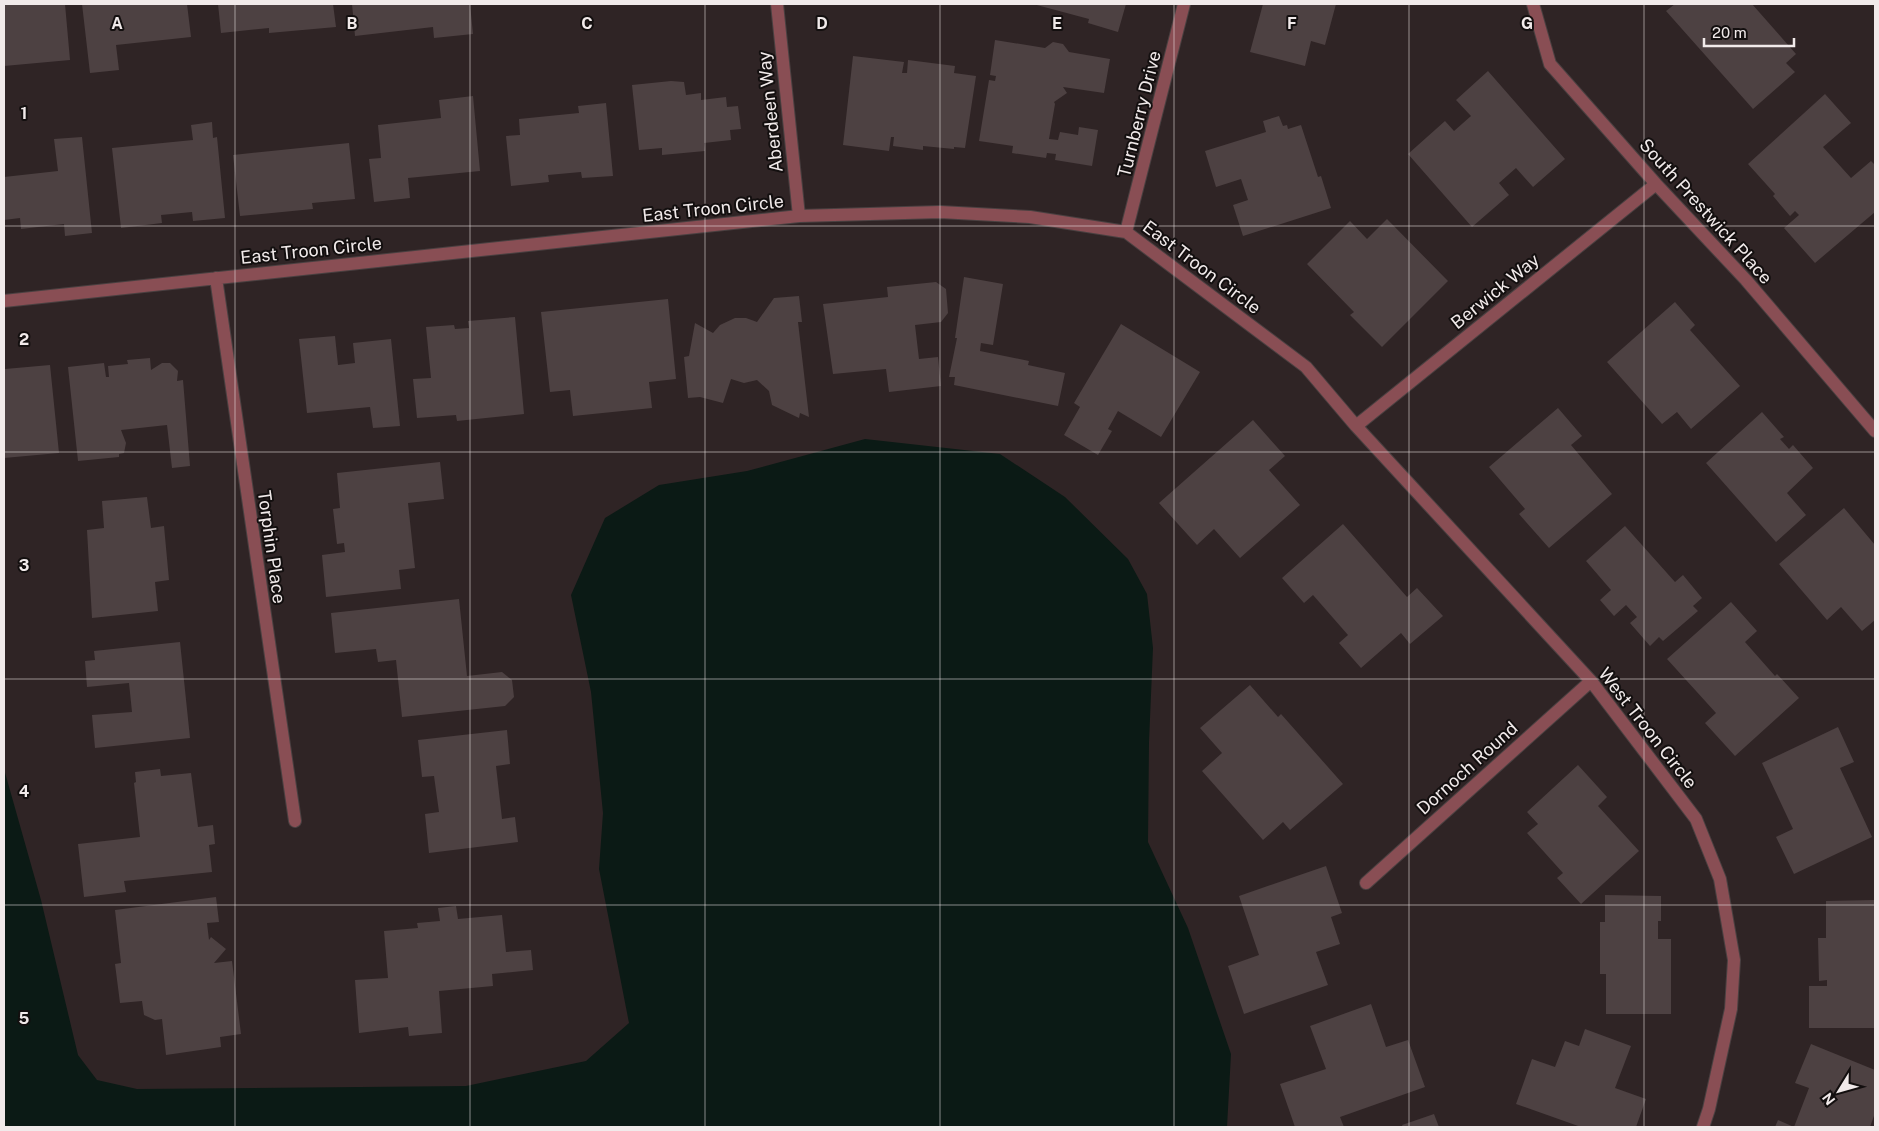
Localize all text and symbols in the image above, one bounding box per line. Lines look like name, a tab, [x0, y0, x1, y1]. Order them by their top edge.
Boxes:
text: A	[111, 14, 123, 33]
text: B	[347, 14, 358, 33]
text: C	[581, 14, 593, 33]
text: D	[816, 14, 828, 33]
text: E	[1052, 14, 1062, 33]
text: F	[1287, 14, 1297, 33]
text: G	[1521, 14, 1533, 33]
scale bar	[1704, 15, 1794, 47]
text: 20 m	[1712, 24, 1747, 41]
street label: Turnberry Drive	[1113, 48, 1165, 180]
street label: Aberdeen Way	[753, 50, 787, 174]
text: 1	[21, 104, 27, 123]
street label: South Prestwick Place	[1635, 134, 1777, 288]
street label: East Troon Circle	[641, 190, 785, 226]
street label: East Troon Circle	[1139, 216, 1265, 318]
street label: East Troon Circle	[239, 232, 383, 268]
street label: Berwick Way	[1447, 249, 1544, 333]
text: 2	[19, 330, 29, 349]
street label: Torphin Place	[254, 489, 290, 605]
text: 3	[19, 556, 29, 575]
street label: West Troon Circle	[1594, 663, 1702, 793]
street label: Dornoch Round	[1412, 717, 1522, 819]
text: 4	[19, 782, 30, 801]
text: 5	[19, 1009, 30, 1028]
north arrow	[1814, 1066, 1864, 1116]
text: N	[1819, 1090, 1838, 1108]

